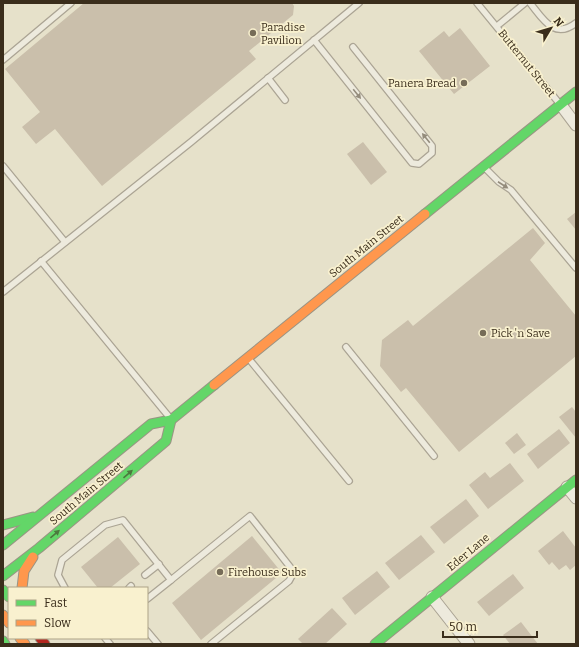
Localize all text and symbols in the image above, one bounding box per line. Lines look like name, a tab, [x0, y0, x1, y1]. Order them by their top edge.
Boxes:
north arrow	[531, 8, 571, 48]
text: N	[551, 15, 567, 30]
place label: Paradise Pavilion	[261, 21, 305, 47]
street label: Butternut Street	[495, 27, 558, 100]
marker: Paradise Pavilion	[248, 28, 258, 38]
place label: Panera Bread	[388, 77, 456, 90]
marker: Panera Bread	[459, 78, 469, 88]
one-way arrow	[352, 89, 361, 100]
one-way arrow	[421, 132, 430, 143]
one-way arrow	[497, 181, 509, 188]
street label: South Main Street	[327, 212, 406, 280]
place label: Pick 'n Save	[491, 327, 550, 340]
marker: Pick 'n Save	[478, 328, 488, 338]
street label: South Main Street	[47, 459, 126, 528]
one-way arrow	[122, 469, 133, 478]
one-way arrow	[50, 530, 61, 539]
street label: Eder Lane	[445, 531, 492, 574]
place label: Firehouse Subs	[228, 566, 306, 579]
marker: Firehouse Subs	[215, 567, 225, 577]
legend	[8, 587, 148, 639]
text: Fast	[44, 596, 68, 610]
scale bar	[443, 613, 537, 639]
text: Slow	[44, 616, 71, 630]
text: 50 m	[449, 620, 478, 634]

